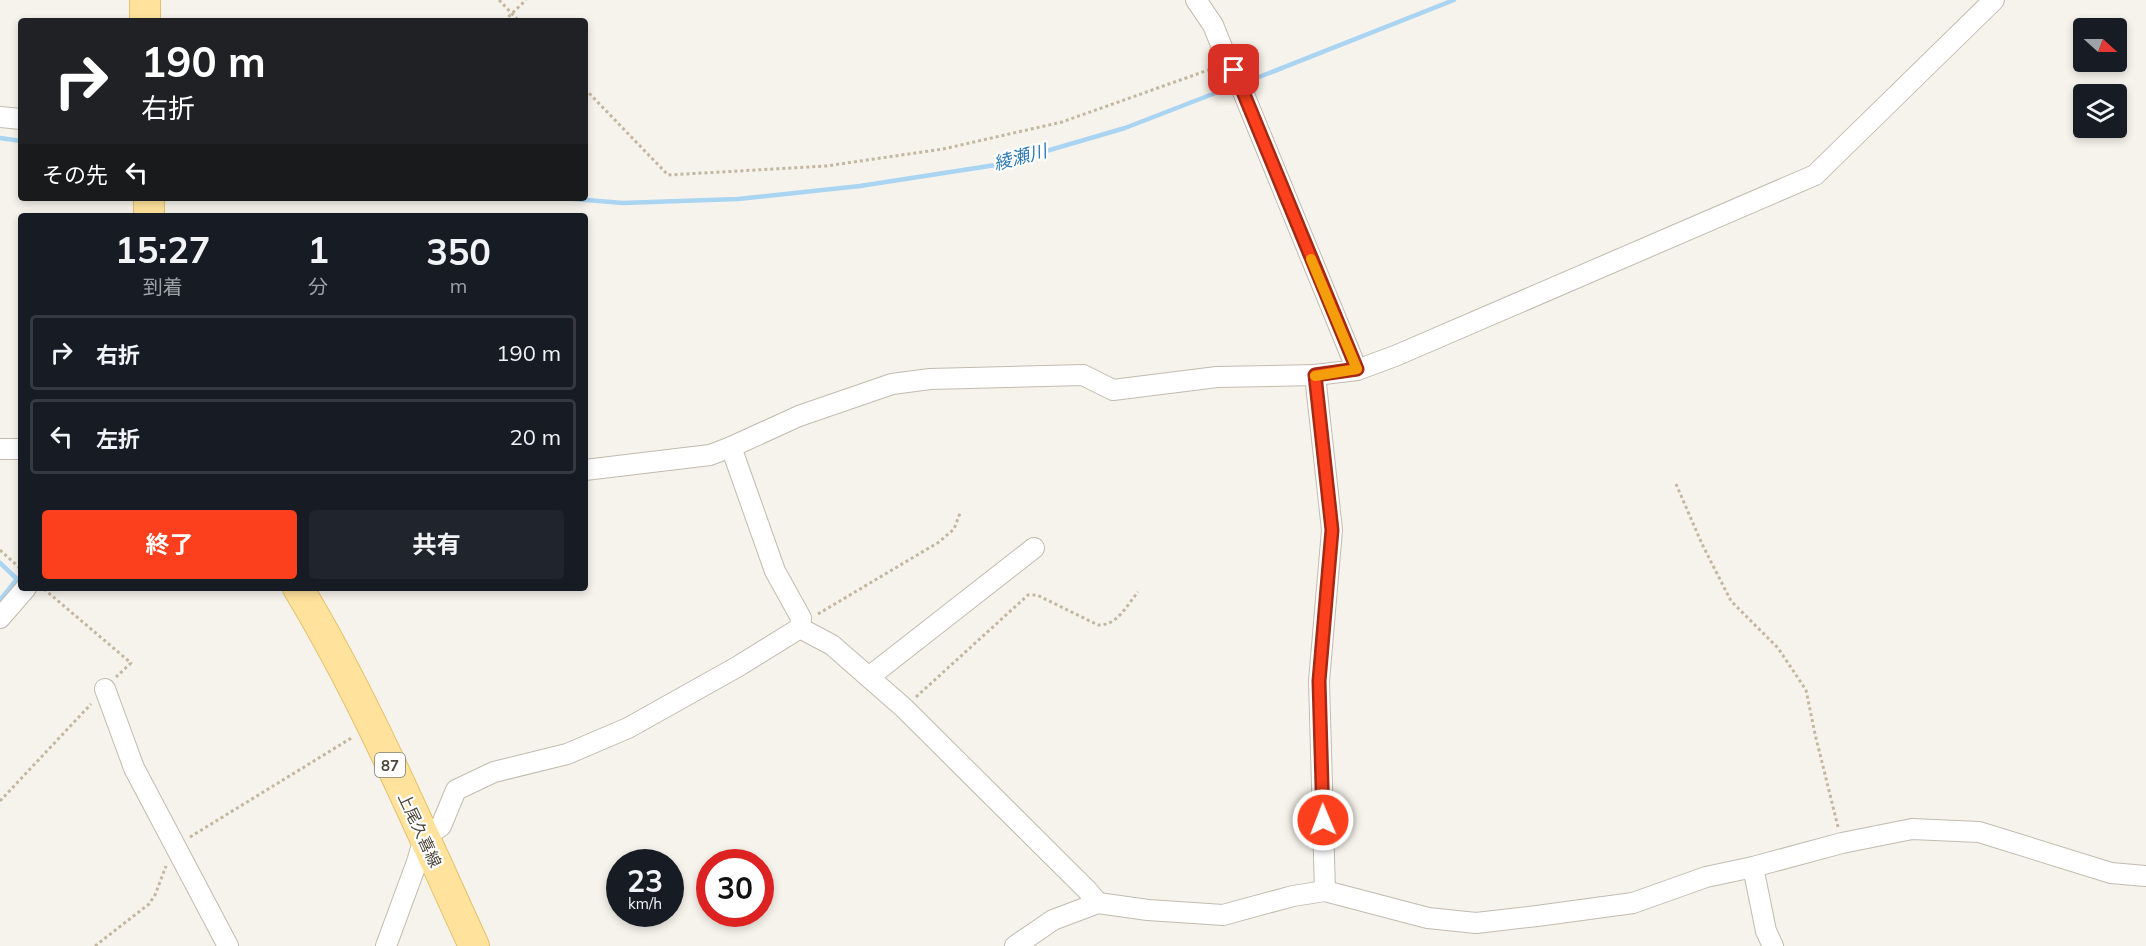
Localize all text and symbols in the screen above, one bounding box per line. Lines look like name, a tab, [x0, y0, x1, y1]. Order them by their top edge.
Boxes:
north arrow	[2073, 18, 2127, 72]
map controls	[2073, 18, 2127, 138]
text: 190 m	[141, 35, 266, 88]
icon: right	[42, 42, 120, 120]
pin	[1208, 44, 1259, 95]
icon: arrive	[1217, 53, 1250, 86]
button: layers	[2073, 84, 2127, 138]
text: 右折	[141, 91, 195, 125]
water label: 綾瀬川	[991, 138, 1051, 175]
icon: left	[120, 156, 153, 189]
text: その先	[42, 161, 108, 189]
text: 15:27	[115, 227, 210, 272]
text: 1	[307, 227, 329, 272]
text: 350	[426, 229, 491, 274]
text: m	[450, 273, 467, 298]
text: 到着	[143, 274, 183, 299]
text: 分	[308, 274, 328, 299]
icon: right	[45, 336, 78, 369]
text: 190 m	[496, 339, 561, 367]
text: 右折	[96, 341, 140, 369]
icon: left	[45, 420, 78, 453]
text: 20 m	[510, 423, 561, 451]
text: 左折	[96, 425, 140, 453]
button: 終了	[42, 510, 297, 579]
button: 共有	[309, 510, 564, 579]
road number: 87	[375, 753, 405, 777]
position arrow	[1291, 788, 1355, 852]
street label: 上尾久喜線	[394, 790, 446, 870]
speed limit sign: 30	[696, 849, 774, 927]
text: 23	[627, 862, 663, 900]
text: km/h	[628, 894, 662, 913]

